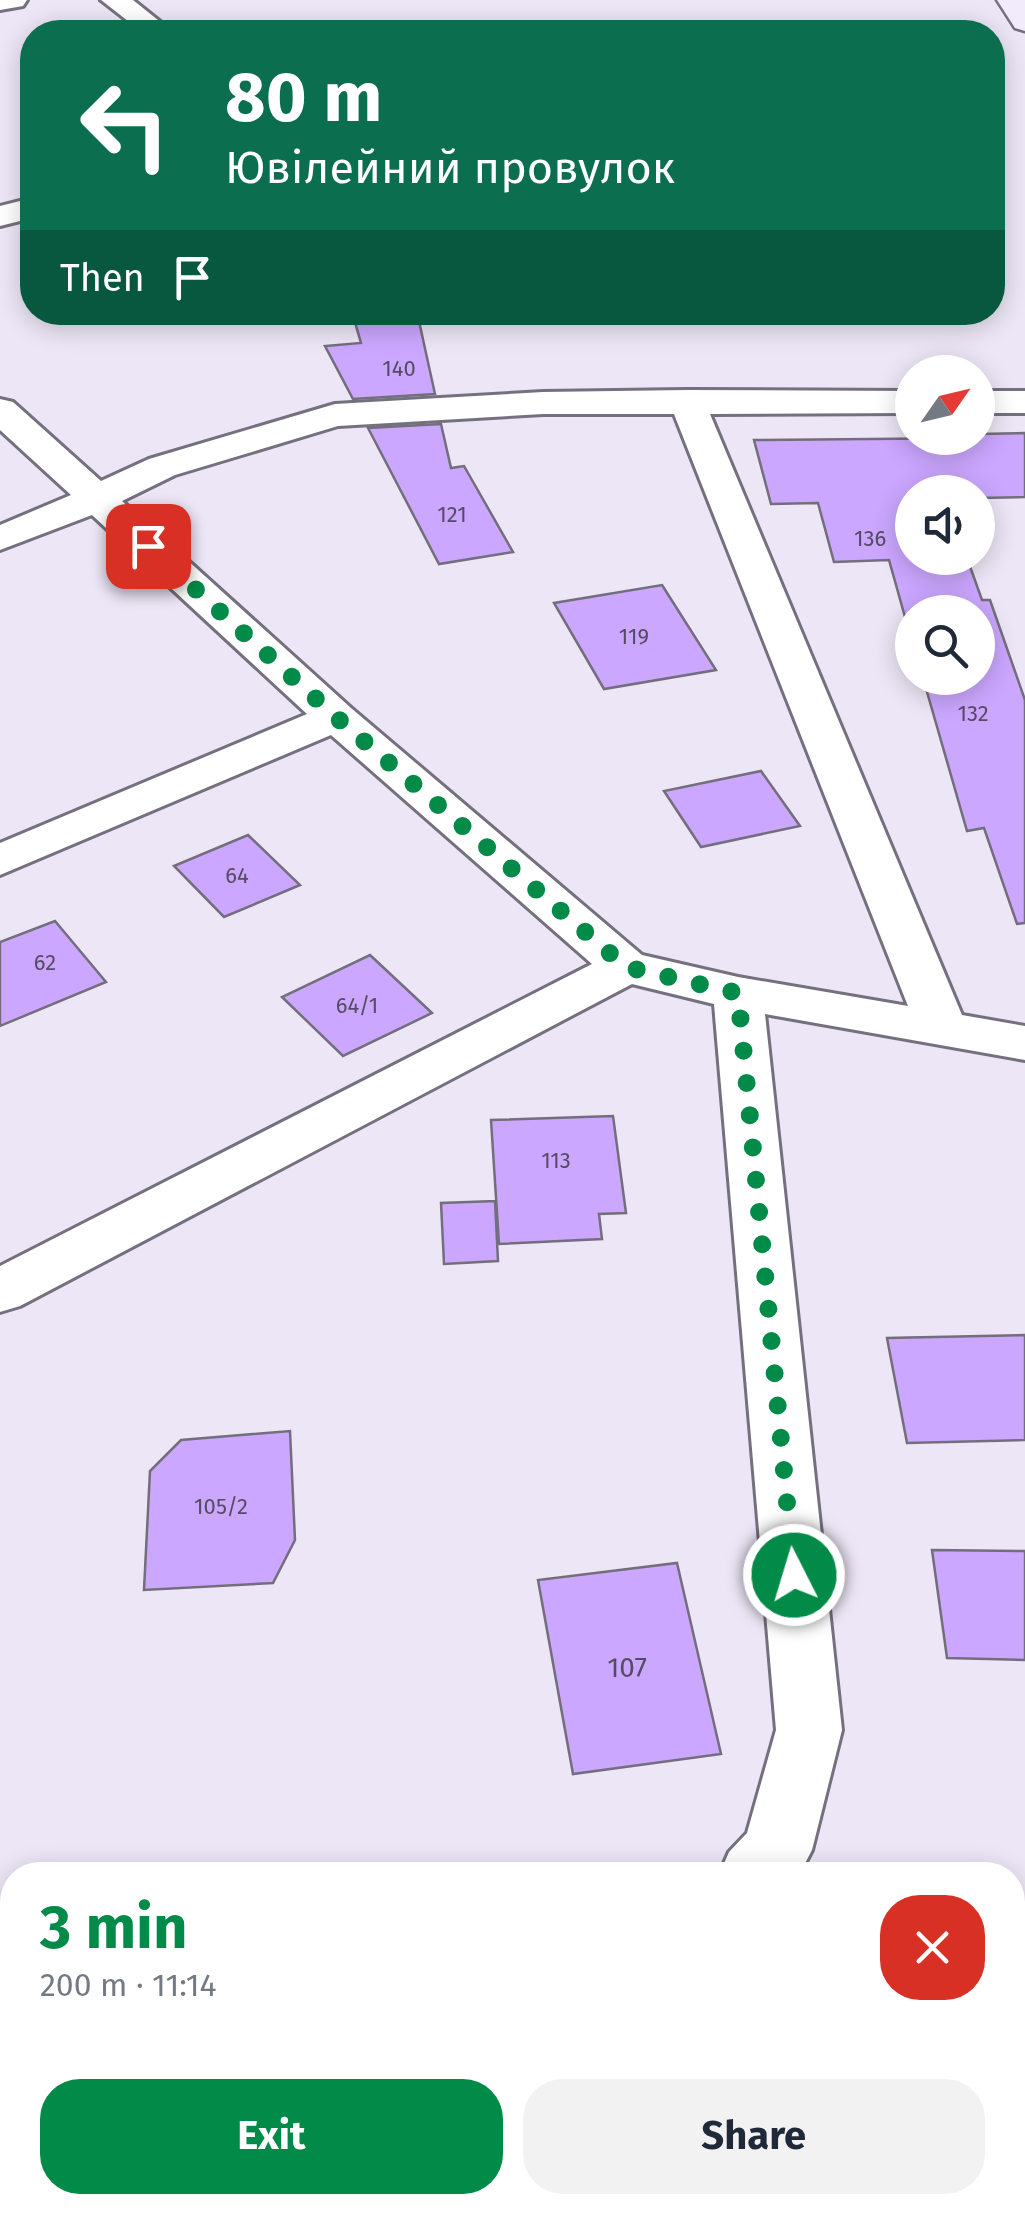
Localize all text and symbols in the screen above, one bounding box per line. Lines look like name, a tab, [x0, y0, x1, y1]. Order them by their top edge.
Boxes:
text: 80 m	[225, 56, 382, 140]
icon: left	[60, 60, 190, 190]
text: Ювілейний провулок	[225, 141, 675, 195]
icon: arrive	[165, 250, 220, 305]
text: Then	[60, 255, 145, 301]
house number: 140	[382, 355, 416, 382]
north arrow	[895, 355, 995, 455]
map controls	[895, 355, 995, 695]
button: sound	[895, 475, 995, 575]
house number: 121	[437, 501, 467, 528]
pin	[106, 504, 191, 589]
icon: arrive	[121, 519, 176, 574]
house number: 136	[854, 525, 886, 552]
button: search	[895, 595, 995, 695]
house number: 119	[619, 623, 649, 650]
house number: 132	[957, 700, 989, 727]
house number: 64	[225, 862, 249, 889]
house number: 62	[34, 949, 56, 976]
house number: 64/1	[336, 992, 378, 1019]
house number: 113	[541, 1147, 571, 1174]
house number: 105/2	[194, 1493, 248, 1520]
position arrow	[742, 1523, 846, 1627]
house number: 107	[607, 1651, 647, 1684]
text: 3 min	[40, 1892, 188, 1964]
button: close	[880, 1895, 985, 2000]
text: 200 m · 11:14	[40, 1966, 217, 2004]
button: Exit	[40, 2079, 503, 2194]
button: Share	[523, 2079, 985, 2194]

